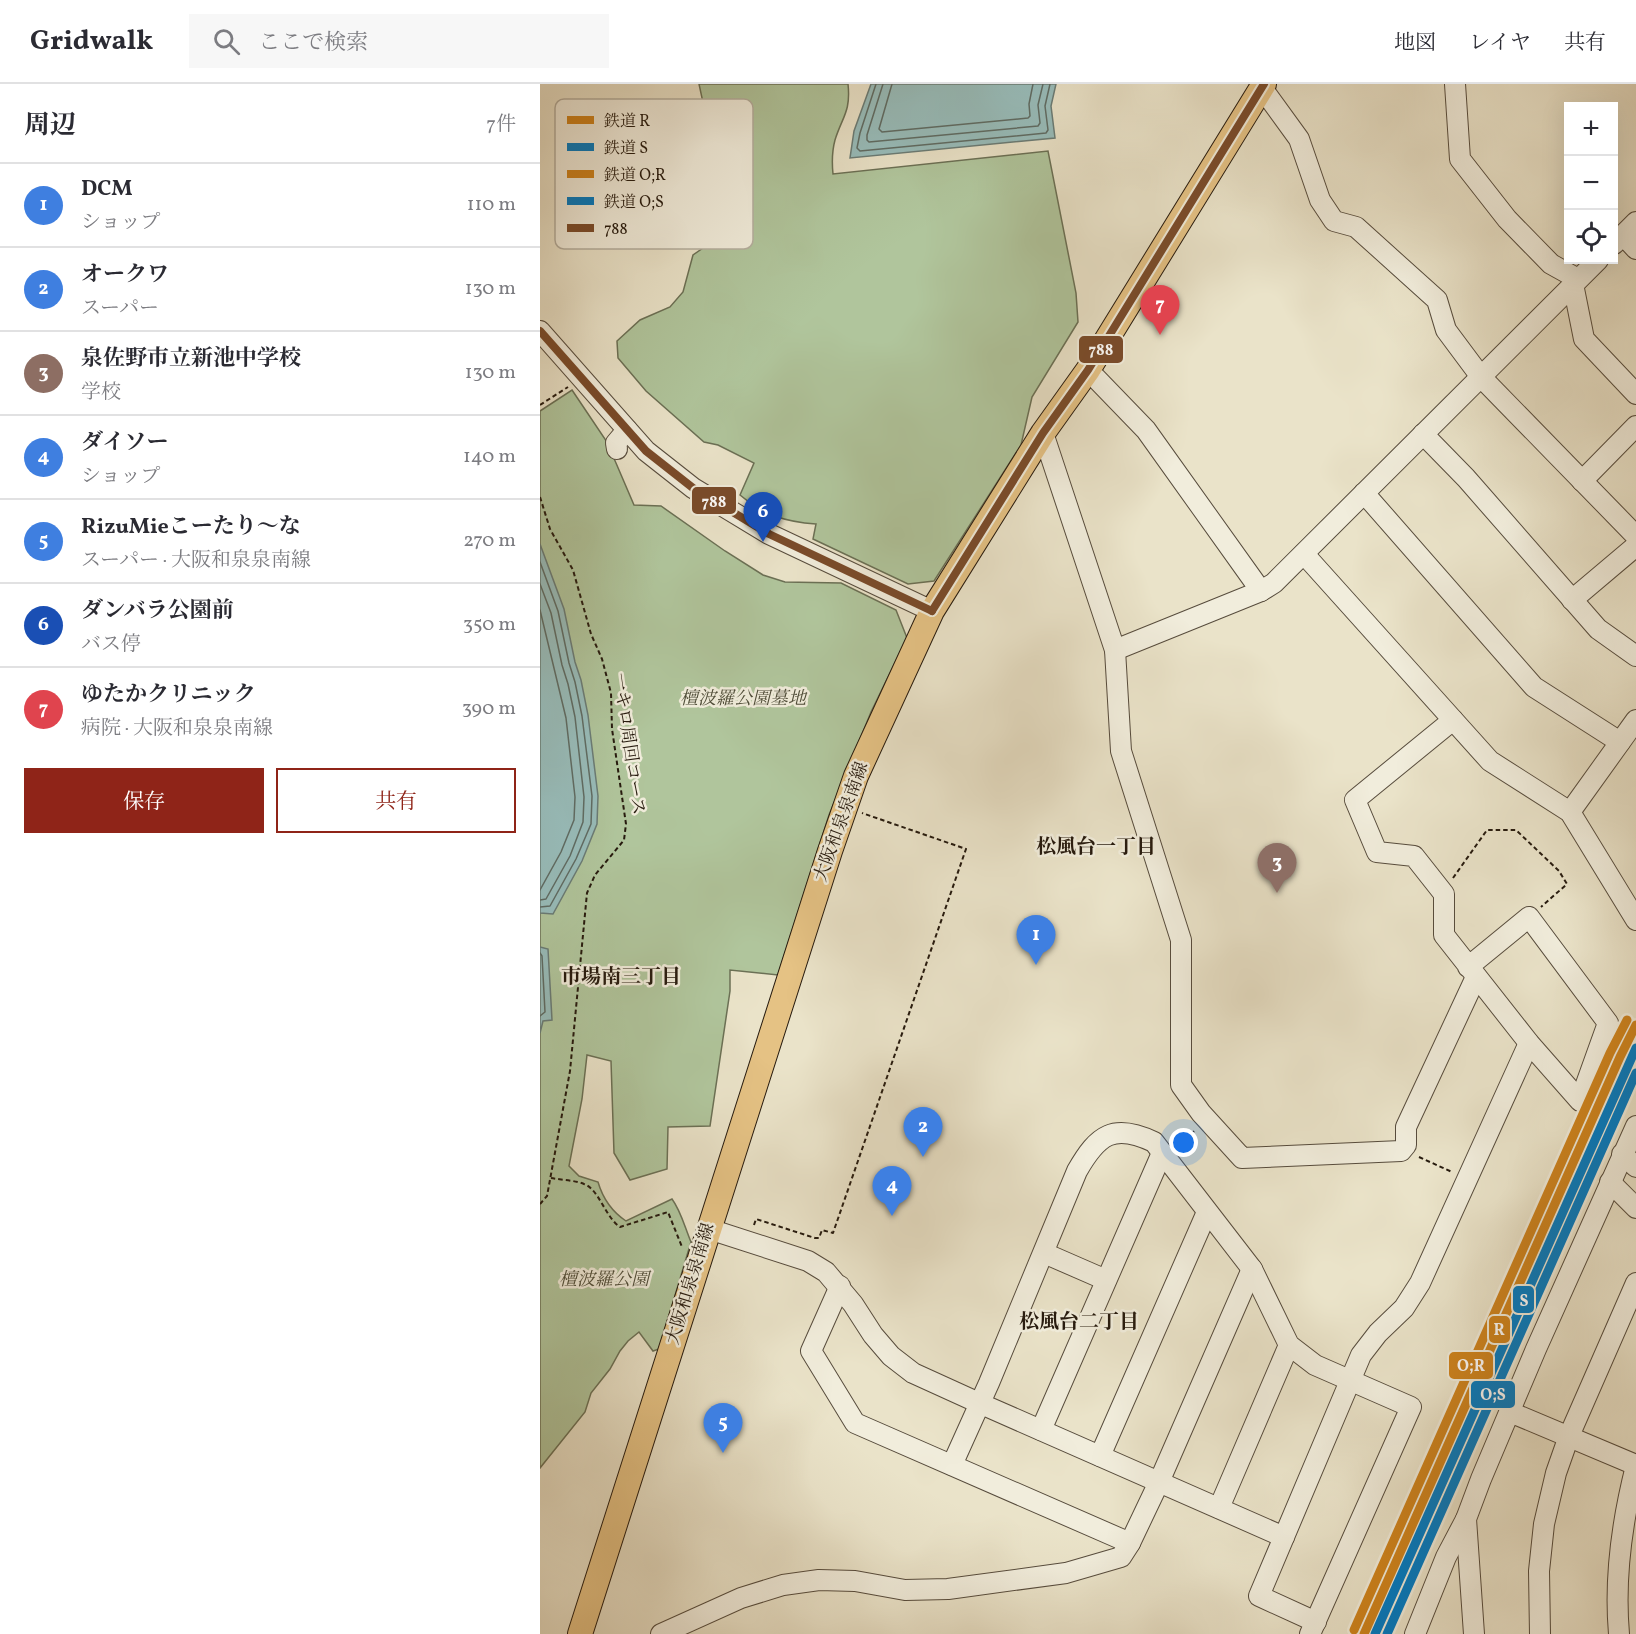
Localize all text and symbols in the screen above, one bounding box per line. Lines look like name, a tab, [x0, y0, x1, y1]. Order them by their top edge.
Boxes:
search box	[189, 14, 609, 68]
text: Gridwalk	[30, 22, 153, 61]
icon: search	[210, 25, 243, 58]
text: ここで検索	[258, 28, 368, 59]
text: 地図	[1394, 29, 1436, 58]
text: レイヤ	[1469, 29, 1531, 58]
text: 共有	[1564, 29, 1606, 58]
legend	[555, 99, 753, 249]
map controls	[1564, 102, 1618, 264]
button: +	[1564, 102, 1618, 156]
text: 周辺	[24, 108, 76, 144]
text: 7件	[486, 111, 516, 139]
text: 鉄道 R	[603, 111, 650, 133]
text: 鉄道 S	[603, 138, 648, 160]
button: −	[1564, 156, 1618, 210]
text: 鉄道 O;R	[603, 165, 666, 187]
text: DCM	[81, 174, 133, 205]
text: 1	[39, 191, 48, 219]
text: 110 m	[467, 191, 516, 219]
text: 鉄道 O;S	[603, 192, 664, 214]
text: ショップ	[81, 209, 161, 237]
button: locate	[1564, 210, 1618, 264]
text: 788	[604, 219, 628, 241]
text: オークワ	[81, 260, 169, 291]
text: 2	[38, 275, 49, 303]
text: 130 m	[465, 275, 516, 303]
pin: 7	[1140, 286, 1180, 335]
text: スーパー	[81, 295, 159, 323]
line badge: 788	[1078, 335, 1124, 364]
text: 788	[1089, 340, 1113, 362]
text: 泉佐野市立新池中学校	[81, 344, 301, 375]
text: 3	[38, 359, 49, 387]
text: 130 m	[465, 359, 516, 387]
text: 学校	[81, 379, 121, 407]
text: ダイソー	[81, 428, 169, 459]
text: 4	[37, 443, 50, 471]
text: 140 m	[463, 443, 516, 471]
text: ショップ	[81, 463, 161, 491]
line badge: 788	[691, 486, 737, 515]
text: 788	[702, 492, 726, 514]
pin: 6	[744, 492, 782, 542]
text: RizuMieこーたり～な	[81, 512, 301, 543]
text: 5	[39, 527, 48, 555]
text: 270 m	[463, 527, 516, 555]
text: スーパー · 大阪和泉泉南線	[81, 547, 311, 575]
text: ダンバラ公園前	[81, 596, 234, 627]
text: 6	[38, 611, 49, 639]
text: 350 m	[463, 611, 516, 639]
text: バス停	[81, 631, 141, 659]
street label: 一キロ周回コース	[606, 671, 650, 817]
text: ゆたかクリニック	[81, 680, 256, 711]
park label: 檀波羅公園墓地	[680, 687, 808, 712]
text: 7	[39, 695, 48, 723]
text: 390 m	[462, 695, 516, 723]
text: 病院 · 大阪和泉泉南線	[81, 715, 273, 743]
street label: 大阪和泉泉南線	[809, 759, 875, 885]
button: 保存	[24, 768, 264, 833]
button: 共有	[276, 768, 516, 833]
district label: 松風台一丁目	[1036, 834, 1156, 862]
pin: 3	[1258, 844, 1296, 893]
pin: 1	[1016, 916, 1056, 965]
district label: 市場南三丁目	[561, 964, 681, 992]
pin: 2	[904, 1108, 943, 1157]
your location	[1169, 1128, 1198, 1157]
pin: 4	[872, 1166, 912, 1216]
street label: 大阪和泉泉南線	[661, 1220, 721, 1348]
park label: 檀波羅公園	[559, 1268, 652, 1293]
line badge: S	[1512, 1285, 1535, 1314]
text: S	[1520, 1291, 1529, 1313]
district label: 松風台二丁目	[1019, 1309, 1139, 1337]
line badge: R	[1488, 1315, 1511, 1344]
text: R	[1493, 1320, 1505, 1342]
line badge: O;R	[1448, 1351, 1494, 1380]
text: O;R	[1457, 1356, 1485, 1378]
line badge: O;S	[1470, 1380, 1516, 1409]
text: O;S	[1480, 1385, 1506, 1407]
pin: 5	[704, 1404, 742, 1453]

